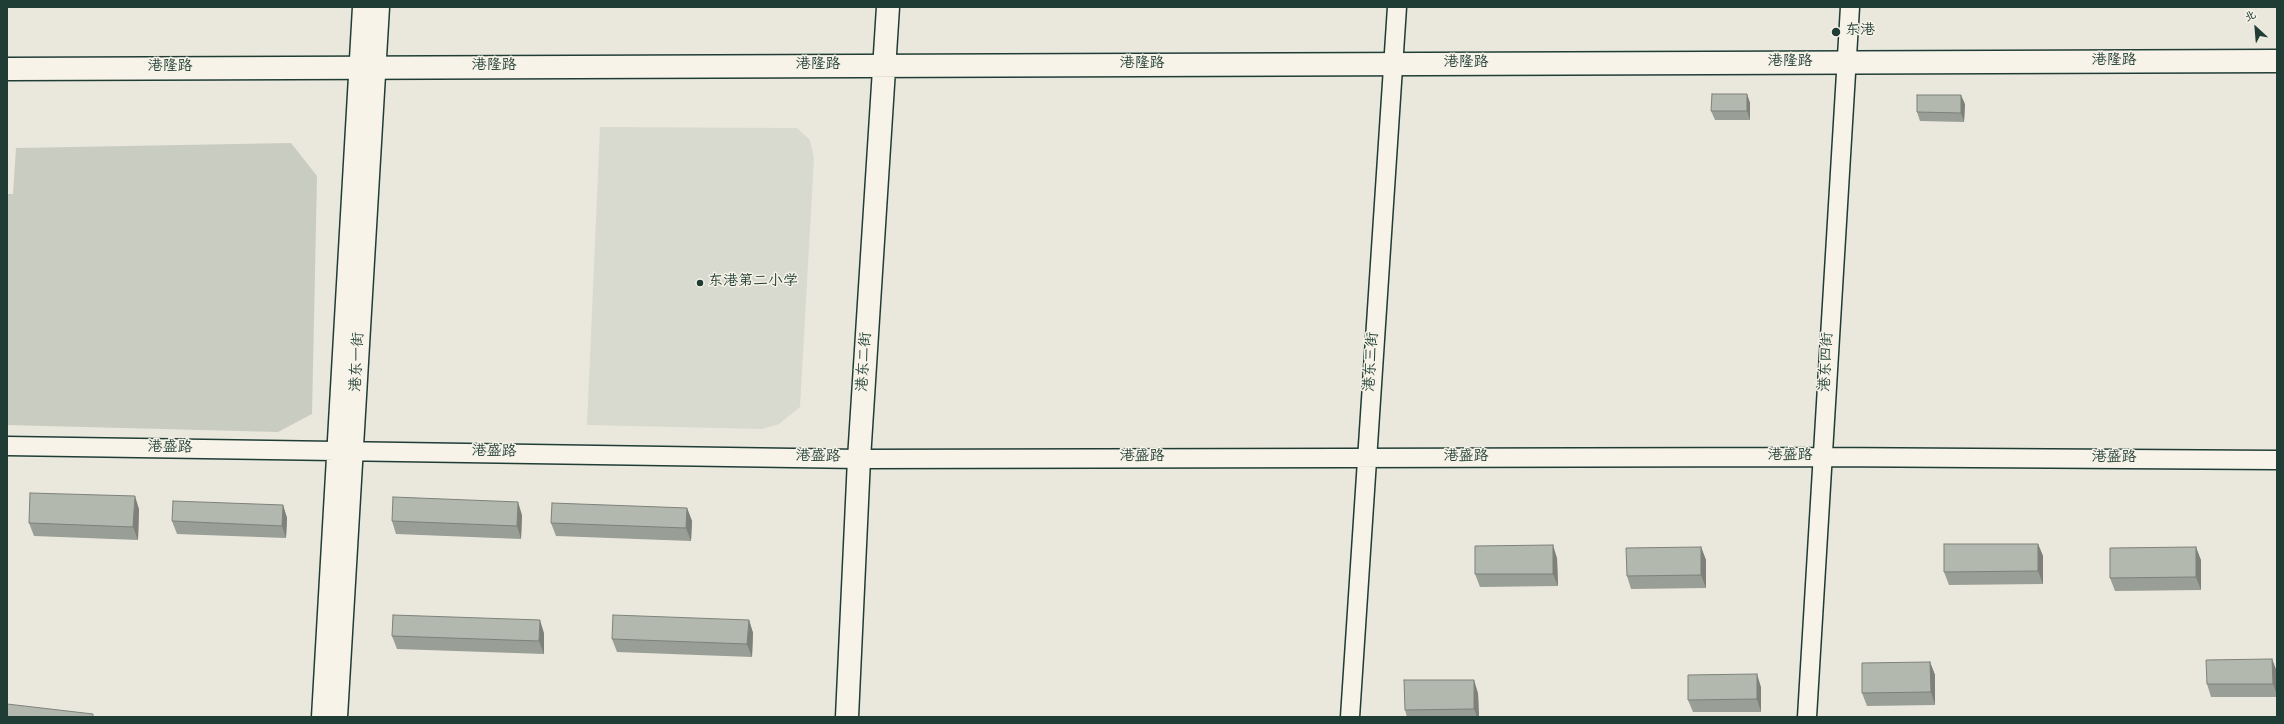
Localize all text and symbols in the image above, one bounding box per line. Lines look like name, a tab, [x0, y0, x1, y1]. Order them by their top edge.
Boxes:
north arrow	[2236, 8, 2276, 48]
text: 北	[2242, 8, 2259, 27]
place label: 东港	[1845, 23, 1875, 41]
marker: 东港	[1830, 26, 1842, 38]
street label: 港隆路	[2092, 53, 2136, 71]
street label: 港隆路	[1768, 54, 1812, 72]
street label: 港隆路	[1444, 55, 1488, 73]
street label: 港隆路	[1120, 56, 1164, 74]
street label: 港隆路	[796, 57, 840, 75]
street label: 港隆路	[472, 58, 516, 76]
street label: 港隆路	[148, 59, 192, 77]
place label: 东港第二小学	[708, 274, 798, 292]
marker: 东港第二小学	[695, 278, 705, 288]
street label: 港东二街	[855, 331, 877, 393]
street label: 港东三街	[1362, 331, 1384, 393]
street label: 港东一街	[348, 332, 370, 392]
street label: 港东四街	[1817, 332, 1839, 392]
street label: 港盛路	[147, 440, 193, 458]
street label: 港盛路	[471, 444, 517, 462]
street label: 港盛路	[1768, 448, 1812, 466]
street label: 港盛路	[795, 449, 841, 467]
street label: 港盛路	[1120, 449, 1164, 467]
street label: 港盛路	[1444, 449, 1488, 467]
street label: 港盛路	[2092, 450, 2136, 468]

